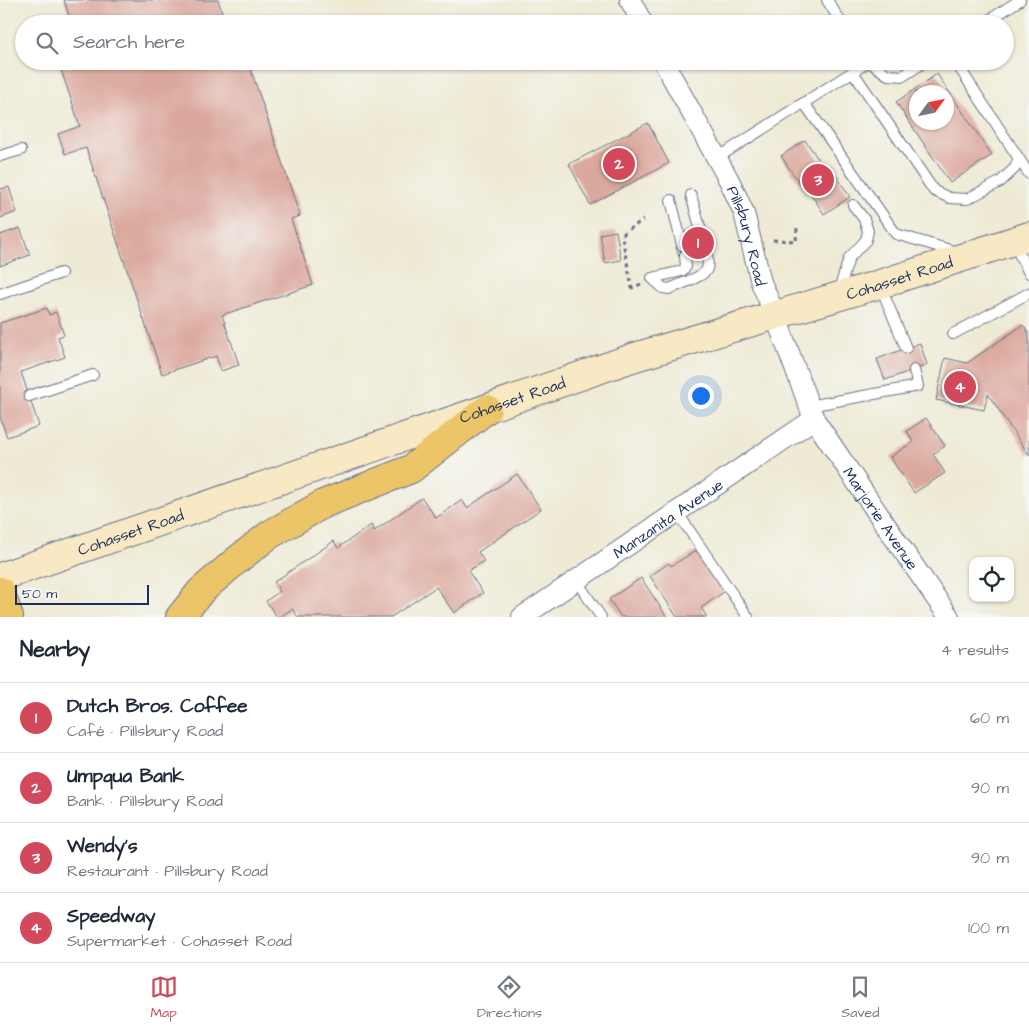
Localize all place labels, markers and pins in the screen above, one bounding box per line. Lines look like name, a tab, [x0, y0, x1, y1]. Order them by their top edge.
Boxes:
pin: 2	[603, 145, 635, 183]
pin: 3	[802, 161, 834, 199]
pin: 1	[682, 224, 714, 262]
pin: 4	[944, 368, 976, 406]

